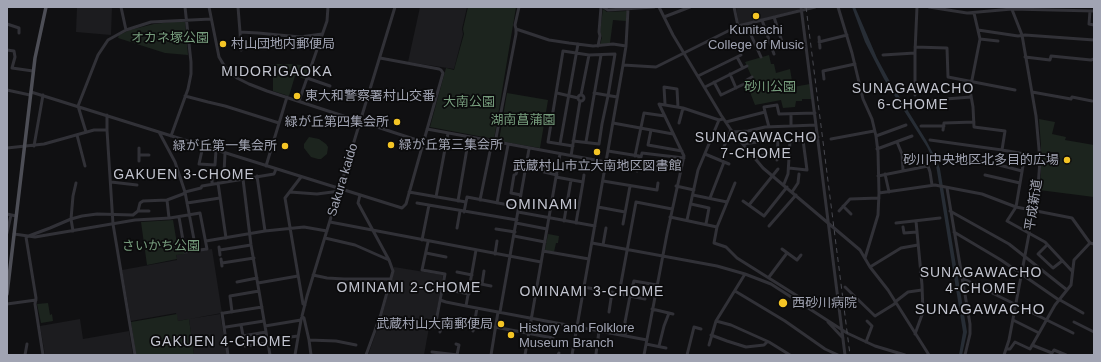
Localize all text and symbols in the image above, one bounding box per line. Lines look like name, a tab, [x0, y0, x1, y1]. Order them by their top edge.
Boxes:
marker: Kunitachi College of Music	[751, 11, 761, 21]
place label: Kunitachi College of Music	[708, 22, 804, 53]
park label: オカネ塚公園	[131, 30, 209, 46]
place label: 村山団地内郵便局	[231, 36, 335, 52]
marker: 村山団地内郵便局	[218, 39, 228, 49]
district label: MIDORIGAOKA	[221, 64, 333, 80]
park label: 砂川公園	[744, 79, 796, 95]
district label: SUNAGAWACHO 6-CHOME	[852, 81, 974, 114]
place label: 東大和警察署村山交番	[305, 88, 435, 104]
marker: 東大和警察署村山交番	[292, 91, 302, 101]
park label: 大南公園	[443, 94, 495, 110]
park label: 湖南菖蒲園	[491, 112, 555, 128]
place label: 緑が丘第四集会所	[285, 114, 389, 130]
marker: 緑が丘第四集会所	[392, 117, 402, 127]
district label: SUNAGAWACHO 7-CHOME	[695, 130, 817, 162]
place label: 緑が丘第三集会所	[399, 137, 503, 153]
place label: 緑が丘第一集会所	[173, 138, 277, 154]
marker: 緑が丘第三集会所	[386, 140, 396, 150]
marker: 緑が丘第一集会所	[280, 141, 290, 151]
street label: Sakura kaido	[324, 141, 362, 219]
marker: 武蔵村山市立大南地区図書館	[592, 147, 602, 157]
place label: 砂川中央地区北多目的広場	[903, 152, 1059, 168]
marker: 砂川中央地区北多目的広場	[1062, 155, 1072, 165]
place label: 武蔵村山市立大南地区図書館	[513, 158, 681, 174]
district label: GAKUEN 3-CHOME	[113, 167, 255, 183]
street label: 平成新道	[1022, 178, 1046, 232]
district label: OMINAMI	[506, 196, 578, 214]
park label: さいかち公園	[122, 238, 200, 254]
district label: SUNAGAWACHO 4-CHOME	[920, 265, 1042, 298]
district label: OMINAMI 2-CHOME	[337, 280, 481, 296]
district label: OMINAMI 3-CHOME	[520, 284, 664, 300]
place label: 西砂川病院	[792, 295, 857, 311]
marker: 西砂川病院	[777, 297, 789, 309]
district label: SUNAGAWACHO	[915, 301, 1045, 319]
place label: 武蔵村山大南郵便局	[376, 316, 493, 332]
marker: 武蔵村山大南郵便局	[496, 319, 506, 329]
place label: History and Folklore Museum Branch	[519, 320, 635, 351]
marker: History and Folklore Museum Branch	[506, 330, 516, 340]
district label: GAKUEN 4-CHOME	[150, 334, 292, 350]

